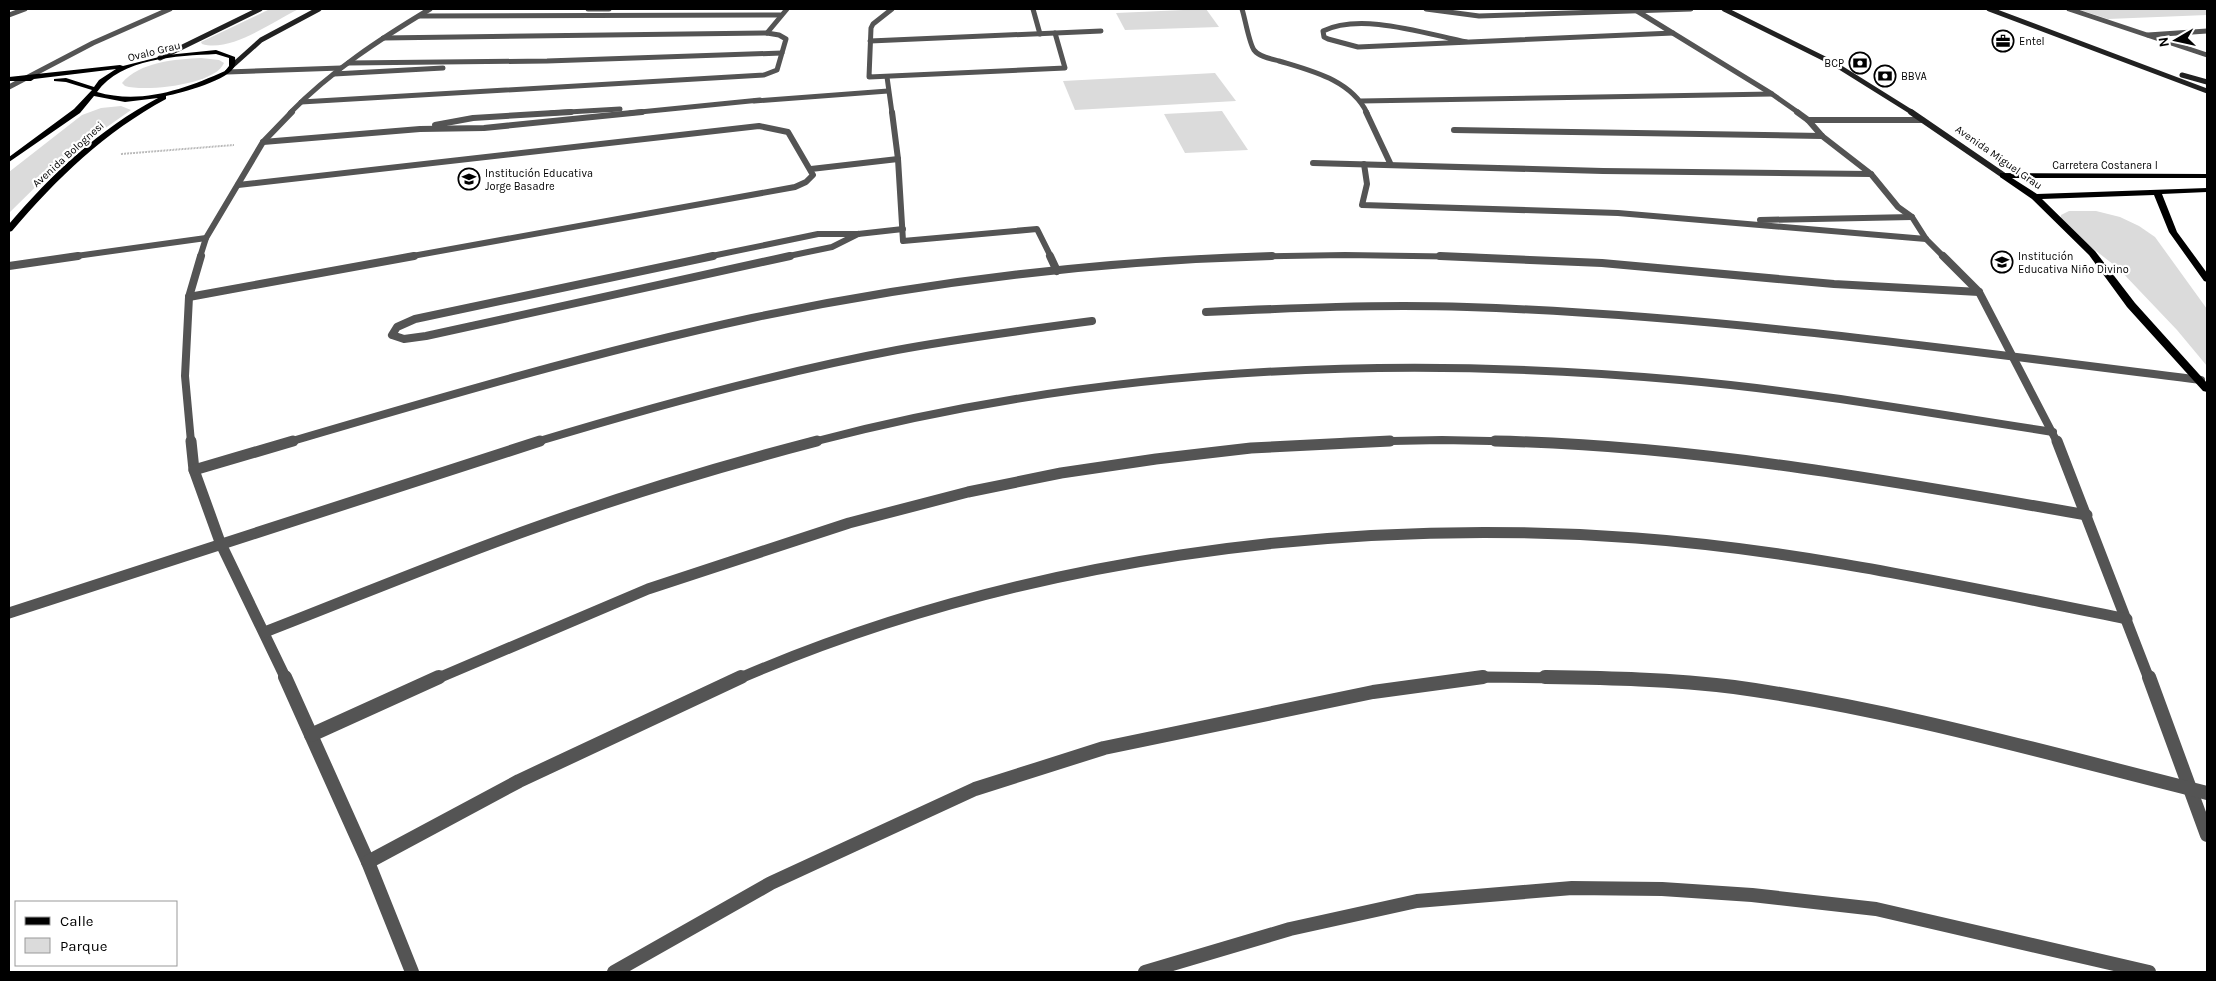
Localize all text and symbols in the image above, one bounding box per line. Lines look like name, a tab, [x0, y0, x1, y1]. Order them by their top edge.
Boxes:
north arrow	[2151, 15, 2201, 65]
office icon: Entel	[1991, 29, 2015, 53]
place label: Entel	[2019, 35, 2045, 48]
text: N	[2154, 36, 2173, 48]
street label: Ovalo Grau	[126, 39, 182, 64]
bank icon: BCP	[1848, 51, 1872, 75]
place label: BCP	[1824, 57, 1844, 70]
bank icon: BBVA	[1873, 64, 1897, 88]
place label: BBVA	[1901, 70, 1928, 83]
street label: Avenida Bolognesi	[30, 119, 107, 190]
street label: Avenida Miguel Grau	[1953, 123, 2045, 192]
street label: Carretera Costanera I	[2052, 159, 2158, 172]
school or university icon: Institución Educativa Jorge Basadre	[457, 167, 481, 191]
place label: Institución Educativa Jorge Basadre	[485, 167, 593, 193]
school or university icon: Institución Educativa Niño Divino	[1990, 250, 2014, 274]
place label: Institución Educativa Niño Divino	[2018, 250, 2129, 276]
legend	[15, 901, 178, 966]
text: Calle	[60, 912, 94, 930]
text: Parque	[60, 937, 108, 955]

